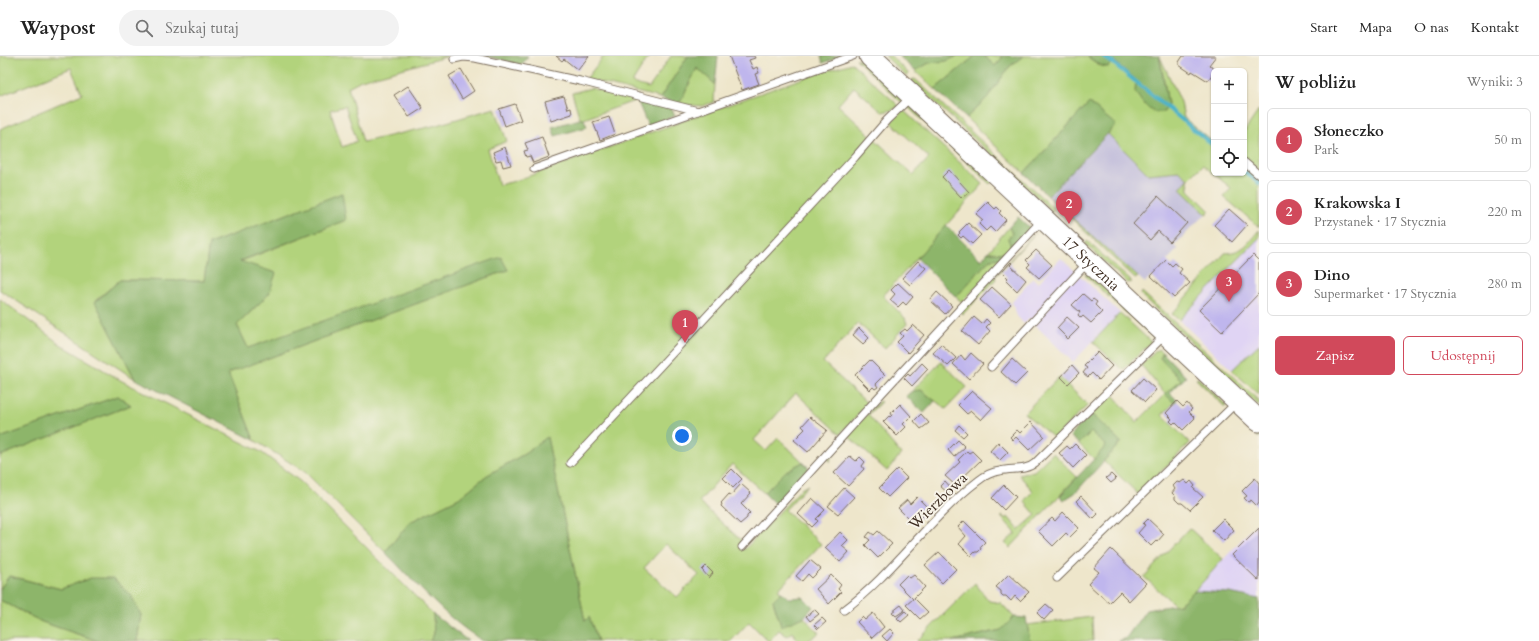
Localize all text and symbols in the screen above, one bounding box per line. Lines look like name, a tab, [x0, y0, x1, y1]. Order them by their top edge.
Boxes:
search box	[119, 10, 399, 46]
text: Waypost	[20, 15, 95, 41]
icon: search	[133, 17, 155, 39]
text: Szukaj tutaj	[165, 18, 239, 38]
text: Start	[1310, 18, 1337, 37]
text: Mapa	[1359, 18, 1392, 37]
text: O nas	[1414, 18, 1449, 37]
text: Kontakt	[1471, 18, 1519, 37]
map controls	[1211, 68, 1247, 176]
button: +	[1211, 68, 1247, 104]
text: W pobliżu	[1275, 71, 1356, 94]
text: Wyniki: 3	[1467, 73, 1523, 91]
button: −	[1211, 104, 1247, 140]
text: Słoneczko	[1314, 121, 1384, 141]
text: 1	[1286, 131, 1292, 149]
text: 50 m	[1494, 131, 1522, 149]
button: locate	[1211, 140, 1247, 176]
text: Park	[1314, 141, 1339, 159]
pin: 2	[1056, 191, 1082, 224]
text: Krakowska I	[1314, 193, 1401, 213]
text: 2	[1286, 203, 1292, 221]
text: 220 m	[1488, 203, 1522, 221]
text: Przystanek · 17 Stycznia	[1314, 213, 1446, 231]
street label: 17 Stycznia	[1058, 231, 1125, 296]
text: Dino	[1314, 265, 1350, 285]
pin: 3	[1216, 269, 1242, 302]
text: 3	[1286, 275, 1292, 293]
text: 280 m	[1488, 275, 1522, 293]
text: Supermarket · 17 Stycznia	[1314, 285, 1457, 303]
pin: 1	[672, 310, 698, 343]
button: Zapisz	[1275, 336, 1395, 375]
button: Udostępnij	[1403, 336, 1523, 375]
your location	[672, 426, 692, 446]
street label: Wierzbowa	[904, 468, 972, 535]

